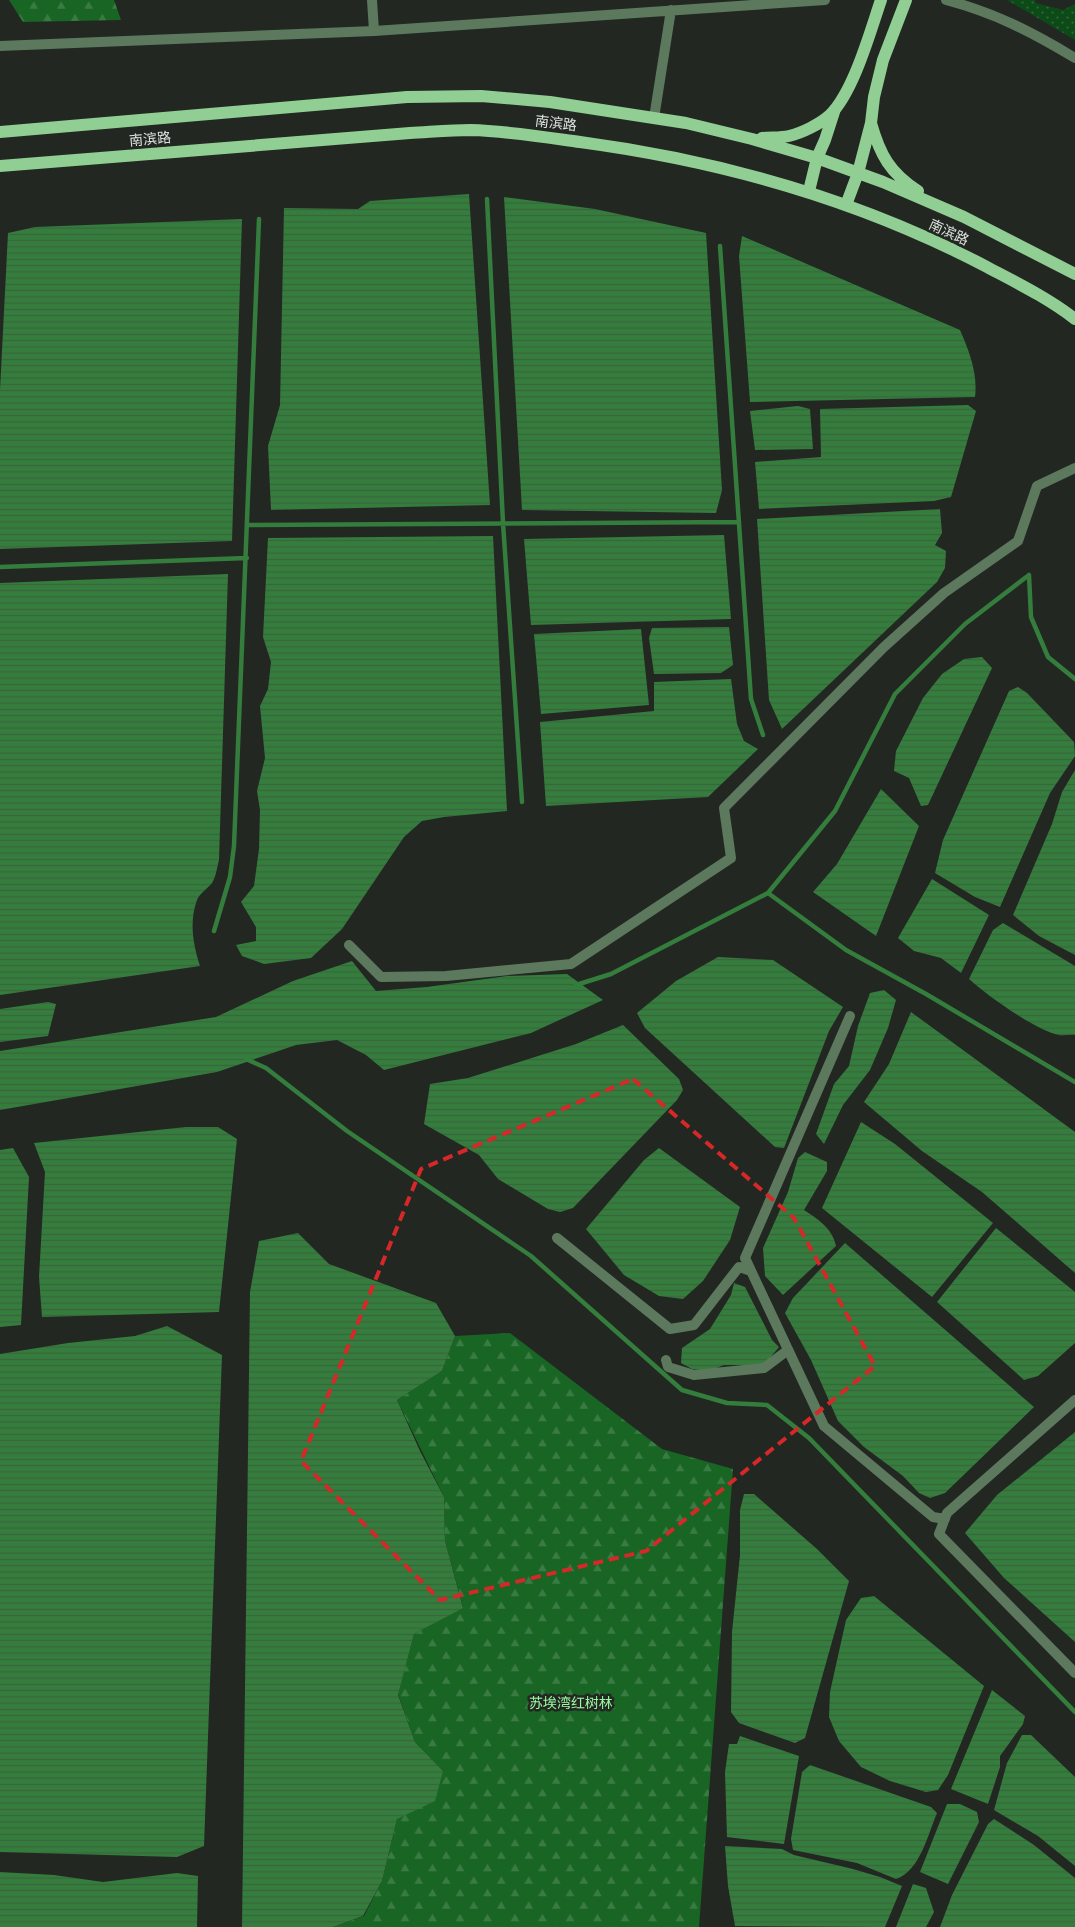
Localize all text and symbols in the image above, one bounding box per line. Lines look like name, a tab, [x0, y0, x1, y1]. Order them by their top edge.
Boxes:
street label: 南滨路	[534, 113, 578, 133]
street label: 南滨路	[128, 129, 172, 149]
street label: 南滨路	[927, 216, 971, 248]
park label: 苏埃湾红树林	[529, 1695, 613, 1711]

